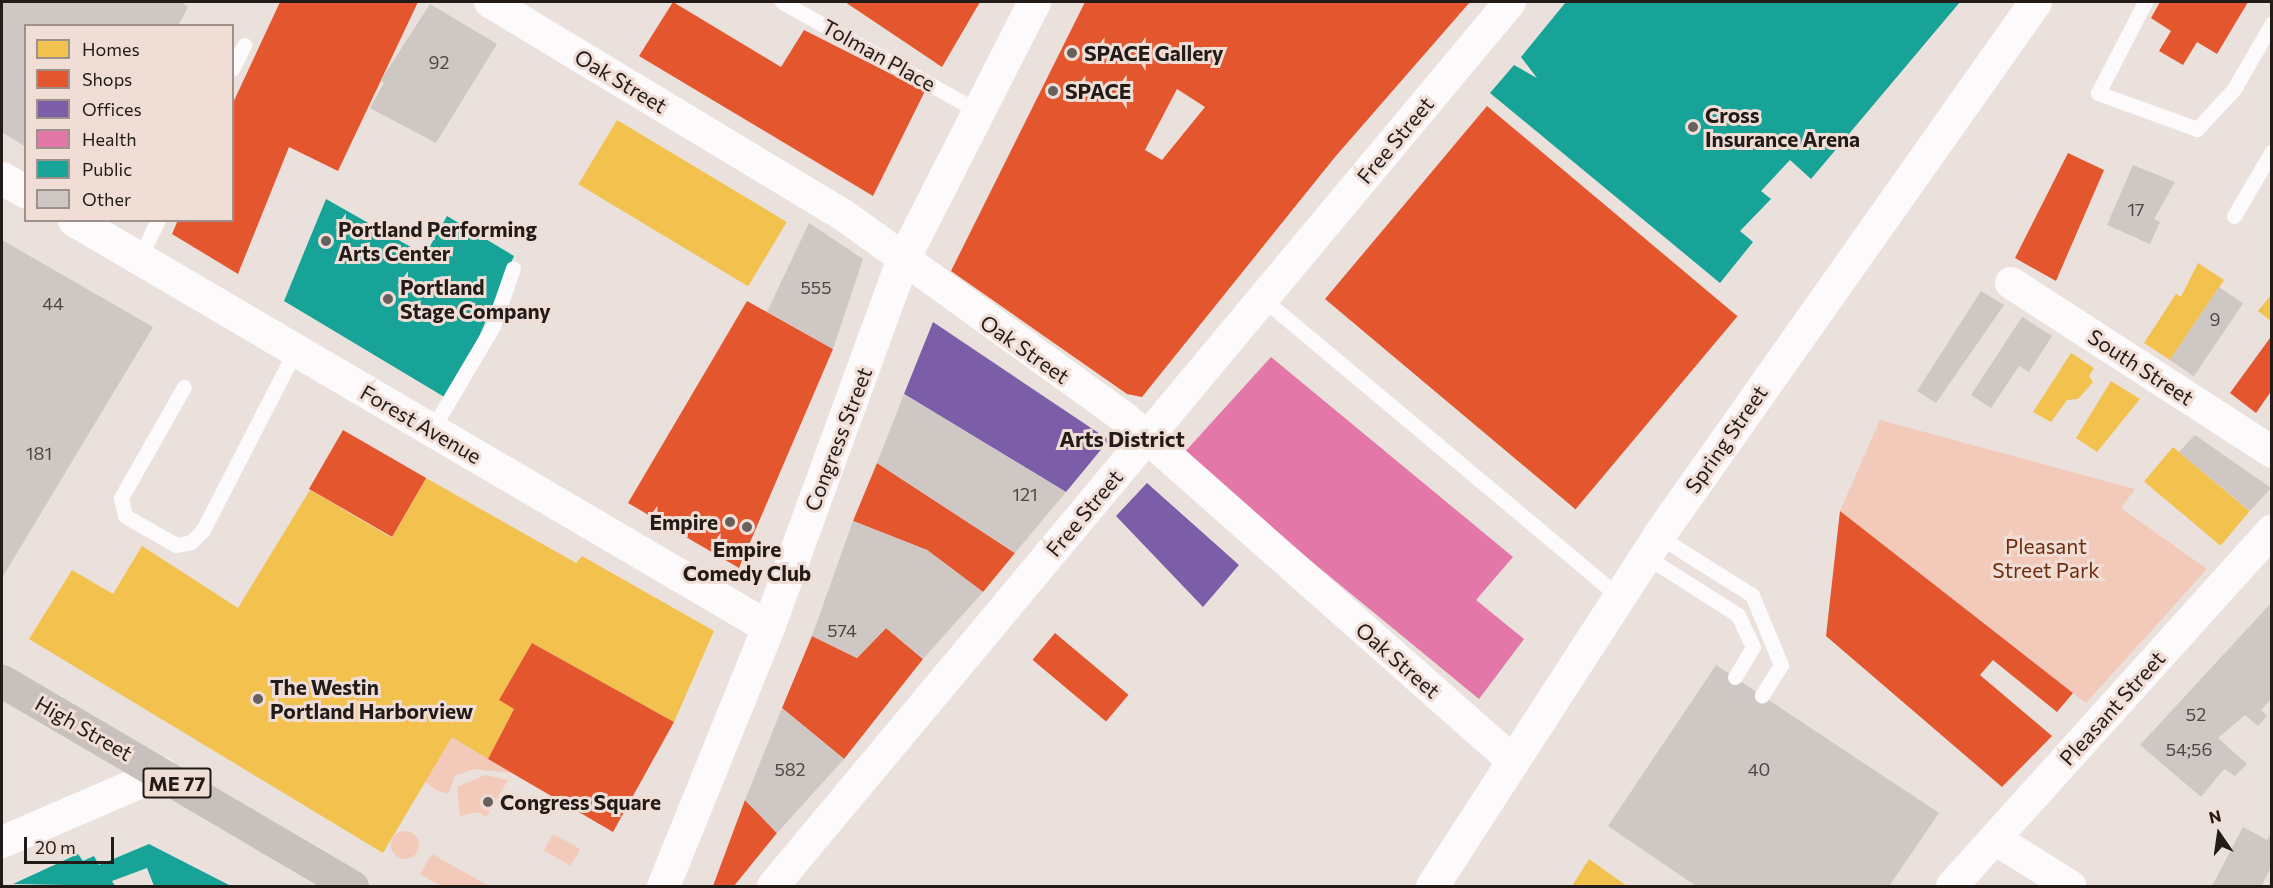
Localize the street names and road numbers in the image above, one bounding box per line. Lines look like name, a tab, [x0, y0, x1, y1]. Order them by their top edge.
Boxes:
street label: Tolman Place	[818, 13, 940, 97]
street label: Oak Street	[570, 44, 672, 118]
street label: Free Street	[1352, 92, 1438, 188]
street label: Oak Street	[976, 309, 1074, 389]
street label: South Street	[2084, 324, 2198, 410]
street label: Congress Street	[799, 364, 877, 514]
street label: Forest Avenue	[356, 379, 486, 469]
street label: Spring Street	[1680, 380, 1772, 498]
street label: Free Street	[1041, 465, 1127, 561]
street label: Oak Street	[1351, 617, 1445, 703]
street label: Pleasant Street	[2054, 646, 2170, 770]
street label: High Street	[31, 690, 137, 766]
road number: ME 77	[142, 766, 212, 800]

